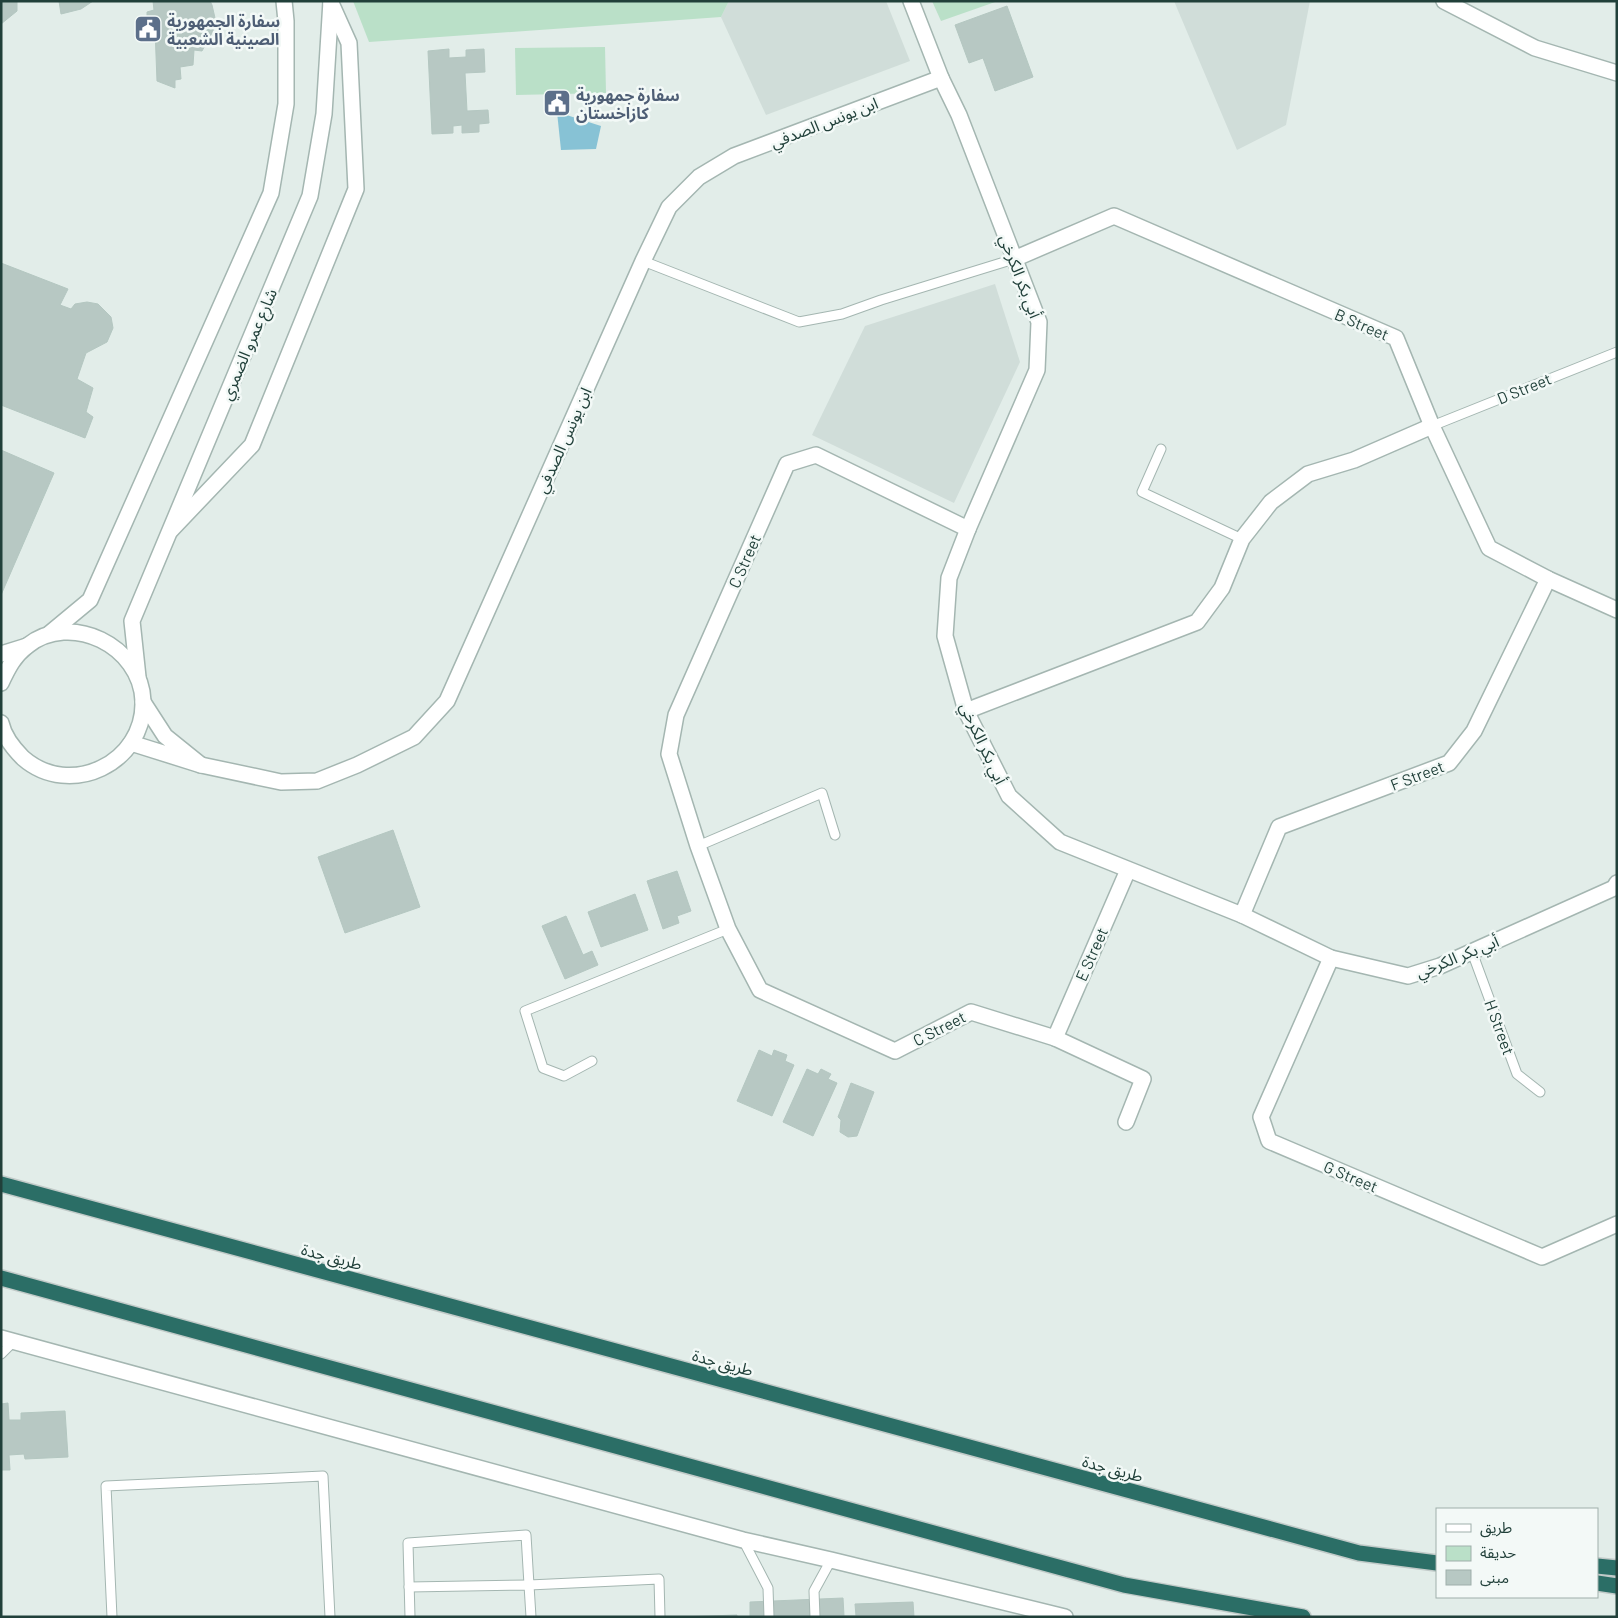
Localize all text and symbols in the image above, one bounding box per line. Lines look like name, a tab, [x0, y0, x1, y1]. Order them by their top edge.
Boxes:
place label: سفارة الجمهورية الصينية الشعبية	[167, 11, 280, 49]
public building icon: سفارة الجمهورية الصينية الشعبية	[133, 14, 163, 44]
place label: سفارة جمهورية كازاخستان	[576, 85, 680, 123]
public building icon: سفارة جمهورية كازاخستان	[542, 88, 572, 118]
street label: ابن يونس الصدفي	[768, 93, 882, 155]
street label: أبي بكر الكرخي	[993, 232, 1046, 322]
street label: شارع عمرو الضمري	[216, 285, 284, 404]
street label: B Street	[1332, 304, 1392, 344]
street label: D Street	[1494, 369, 1554, 407]
street label: ابن يونس الصدفي	[531, 384, 598, 497]
street label: C Street	[724, 531, 764, 591]
street label: أبي بكر الكرخي	[953, 699, 1011, 788]
street label: F Street	[1387, 756, 1447, 794]
street label: E Street	[1071, 924, 1111, 984]
street label: أبي بكر الكرخي	[1413, 931, 1503, 985]
street label: H Street	[1481, 997, 1519, 1057]
street label: C Street	[909, 1007, 969, 1049]
street label: G Street	[1321, 1156, 1381, 1196]
street label: طريق جدة	[299, 1239, 365, 1275]
street label: طريق جدة	[690, 1345, 756, 1381]
street label: طريق جدة	[1080, 1451, 1146, 1487]
legend	[1436, 1508, 1598, 1598]
text: طريق	[1480, 1518, 1512, 1538]
text: حديقة	[1480, 1543, 1516, 1561]
text: مبنى	[1480, 1568, 1509, 1587]

